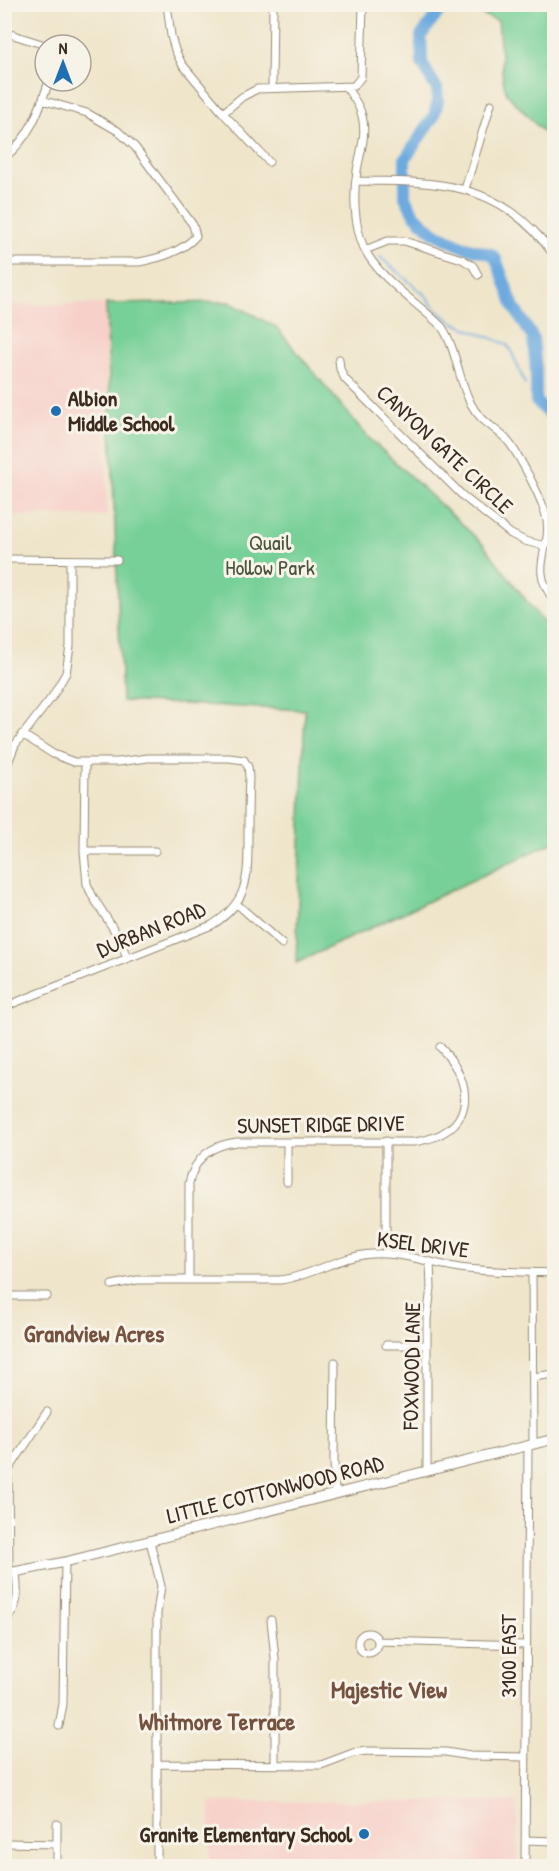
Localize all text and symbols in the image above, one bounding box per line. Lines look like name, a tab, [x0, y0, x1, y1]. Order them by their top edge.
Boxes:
north arrow	[33, 33, 93, 93]
text: N	[59, 37, 68, 59]
street label: CANYON GATE CIRCLE	[370, 378, 520, 520]
place label: Albion Middle School	[68, 383, 175, 438]
marker: Albion Middle School	[49, 404, 63, 418]
park label: Quail Hollow Park	[225, 527, 315, 582]
street label: DURBAN ROAD	[92, 893, 210, 964]
street label: SUNSET RIDGE DRIVE	[237, 1108, 405, 1140]
street label: KSEL DRIVE	[375, 1223, 471, 1265]
street label: FOXWOOD LANE	[395, 1302, 427, 1431]
district label: Grandview Acres	[24, 1317, 164, 1349]
street label: LITTLE COTTONWOOD ROAD	[163, 1447, 387, 1530]
street label: 3100 EAST	[493, 1614, 523, 1698]
district label: Majestic View	[331, 1673, 447, 1705]
district label: Whitmore Terrace	[139, 1705, 296, 1737]
place label: Granite Elementary School	[140, 1819, 353, 1850]
marker: Granite Elementary School	[357, 1827, 371, 1841]

